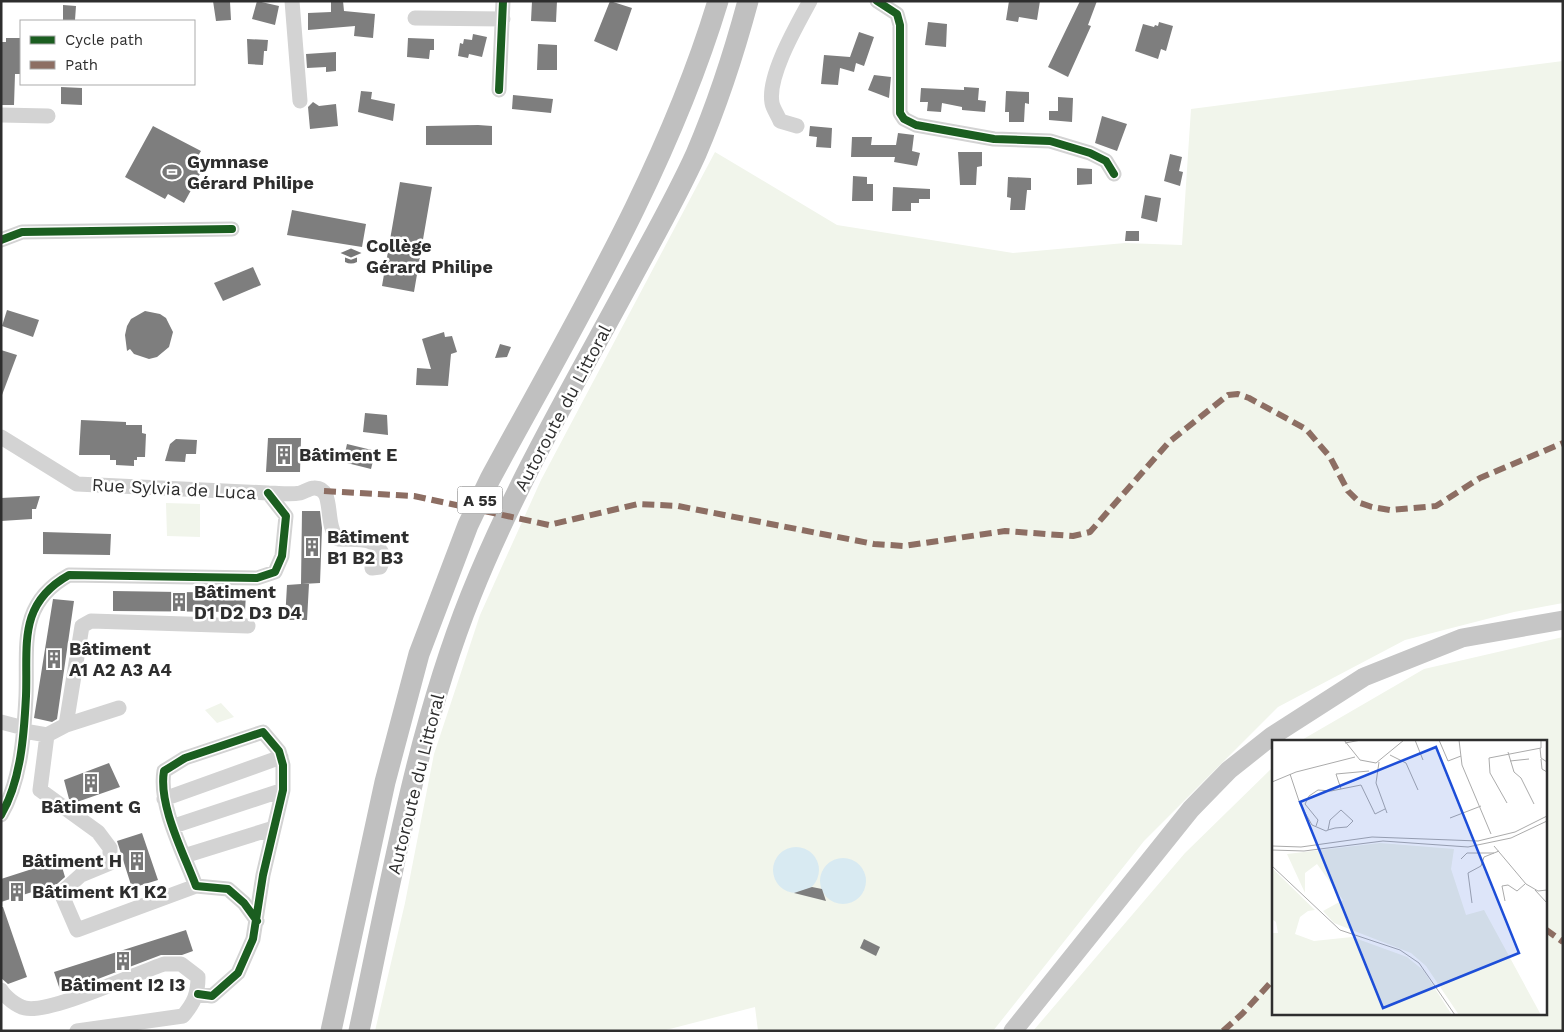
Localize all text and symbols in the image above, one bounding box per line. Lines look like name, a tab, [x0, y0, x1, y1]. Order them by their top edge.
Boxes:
legend	[20, 20, 195, 85]
text: Cycle path	[65, 31, 143, 49]
text: Path	[65, 56, 98, 74]
place label: Gymnase Gérard Philipe	[187, 151, 314, 193]
sports icon: Gymnase Gérard Philipe	[161, 161, 183, 183]
place label: Collège Gérard Philipe	[366, 235, 493, 277]
school or university icon: Collège Gérard Philipe	[340, 245, 362, 267]
street label: Autoroute du Littoral	[510, 320, 616, 495]
building icon: Bâtiment E	[273, 444, 295, 466]
place label: Bâtiment E	[299, 444, 397, 465]
street label: Rue Sylvia de Luca	[91, 474, 257, 503]
road number: A 55	[458, 486, 502, 514]
place label: Bâtiment B1 B2 B3	[327, 526, 409, 568]
building icon: Bâtiment B1 B2 B3	[301, 536, 323, 558]
place label: Bâtiment D1 D2 D3 D4	[194, 581, 302, 623]
building icon: Bâtiment D1 D2 D3 D4	[168, 591, 190, 613]
place label: Bâtiment A1 A2 A3 A4	[69, 638, 172, 680]
building icon: Bâtiment A1 A2 A3 A4	[43, 648, 65, 670]
street label: Autoroute du Littoral	[383, 691, 448, 877]
inset map	[1272, 740, 1546, 1014]
building icon: Bâtiment G	[80, 772, 102, 794]
place label: Bâtiment G	[41, 796, 141, 817]
place label: Bâtiment H	[22, 850, 122, 871]
building icon: Bâtiment H	[126, 850, 148, 872]
building icon: Bâtiment K1 K2	[6, 881, 28, 903]
place label: Bâtiment K1 K2	[32, 881, 167, 902]
building icon: Bâtiment I2 I3	[112, 950, 134, 972]
place label: Bâtiment I2 I3	[61, 974, 185, 995]

